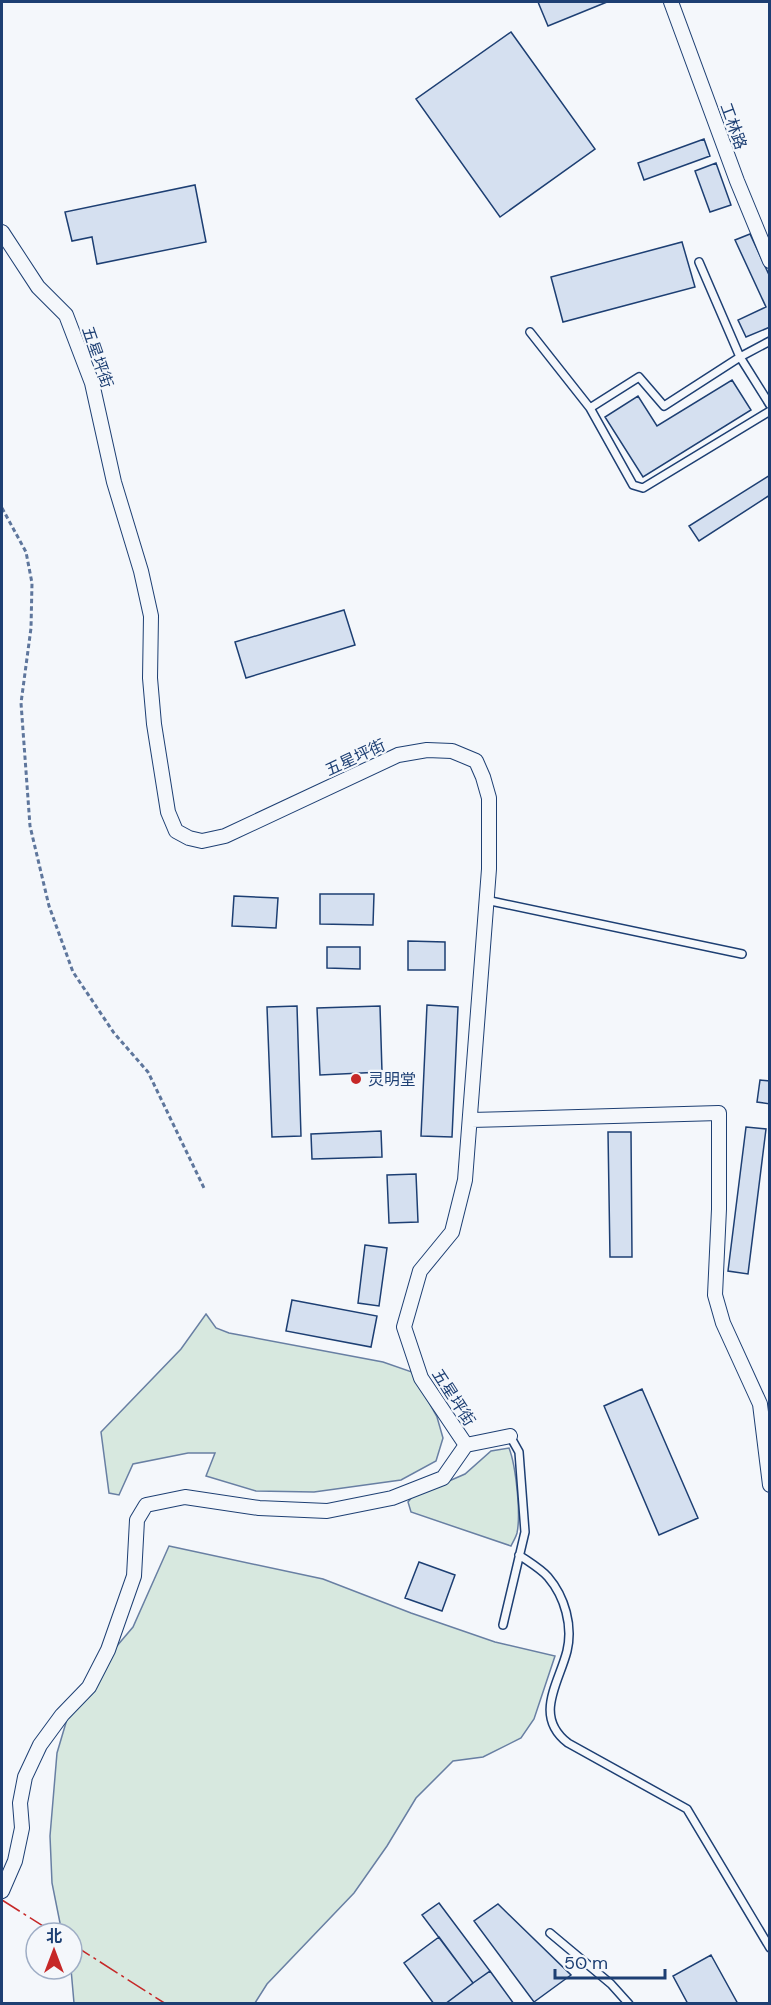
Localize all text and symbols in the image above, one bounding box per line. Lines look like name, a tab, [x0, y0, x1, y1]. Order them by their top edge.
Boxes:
street label: 工林路	[715, 100, 752, 152]
street label: 五星坪街	[77, 323, 118, 391]
street label: 五星坪街	[322, 734, 389, 780]
place label: 灵明堂	[368, 1069, 416, 1090]
marker: 灵明堂	[349, 1072, 363, 1086]
street label: 五星坪街	[427, 1365, 480, 1430]
north arrow	[24, 1921, 84, 1981]
text: 北	[46, 1926, 62, 1947]
scale bar	[555, 1942, 664, 1980]
text: 50 m	[564, 1951, 608, 1975]

